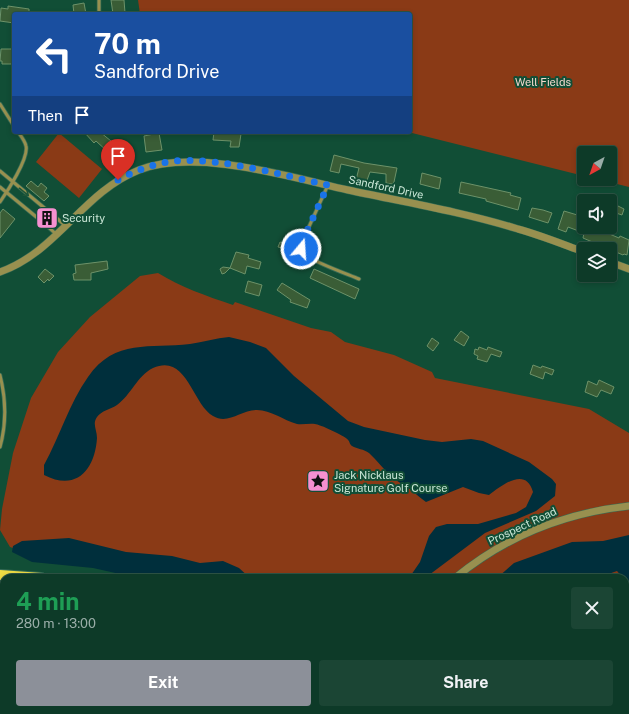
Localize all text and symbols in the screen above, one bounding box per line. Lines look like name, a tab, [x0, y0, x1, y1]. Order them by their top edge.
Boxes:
text: 70 m	[94, 27, 161, 60]
icon: left	[28, 28, 80, 80]
text: Sandford Drive	[94, 61, 219, 82]
park label: Well Fields	[515, 76, 571, 88]
icon: arrive	[71, 104, 93, 126]
text: Then	[28, 107, 63, 124]
pin	[101, 139, 135, 180]
icon: arrive	[107, 145, 129, 167]
north arrow	[577, 146, 617, 186]
map controls	[577, 146, 617, 282]
street label: Sandford Drive	[347, 173, 425, 201]
one-way arrow	[18, 187, 29, 196]
button: sound	[577, 194, 617, 234]
building icon: Security	[34, 205, 60, 231]
place label: Security	[62, 212, 105, 224]
position arrow	[280, 228, 322, 270]
button: layers	[577, 242, 617, 282]
place icon: Jack Nicklaus Signature Golf Course	[305, 468, 331, 494]
place label: Jack Nicklaus Signature Golf Course	[334, 469, 448, 494]
street label: Prospect Road	[486, 505, 558, 547]
text: 4 min	[16, 587, 79, 615]
button: close	[571, 587, 613, 629]
text: 280 m · 13:00	[16, 616, 96, 631]
button: Exit	[16, 660, 311, 706]
button: Share	[319, 660, 613, 706]

